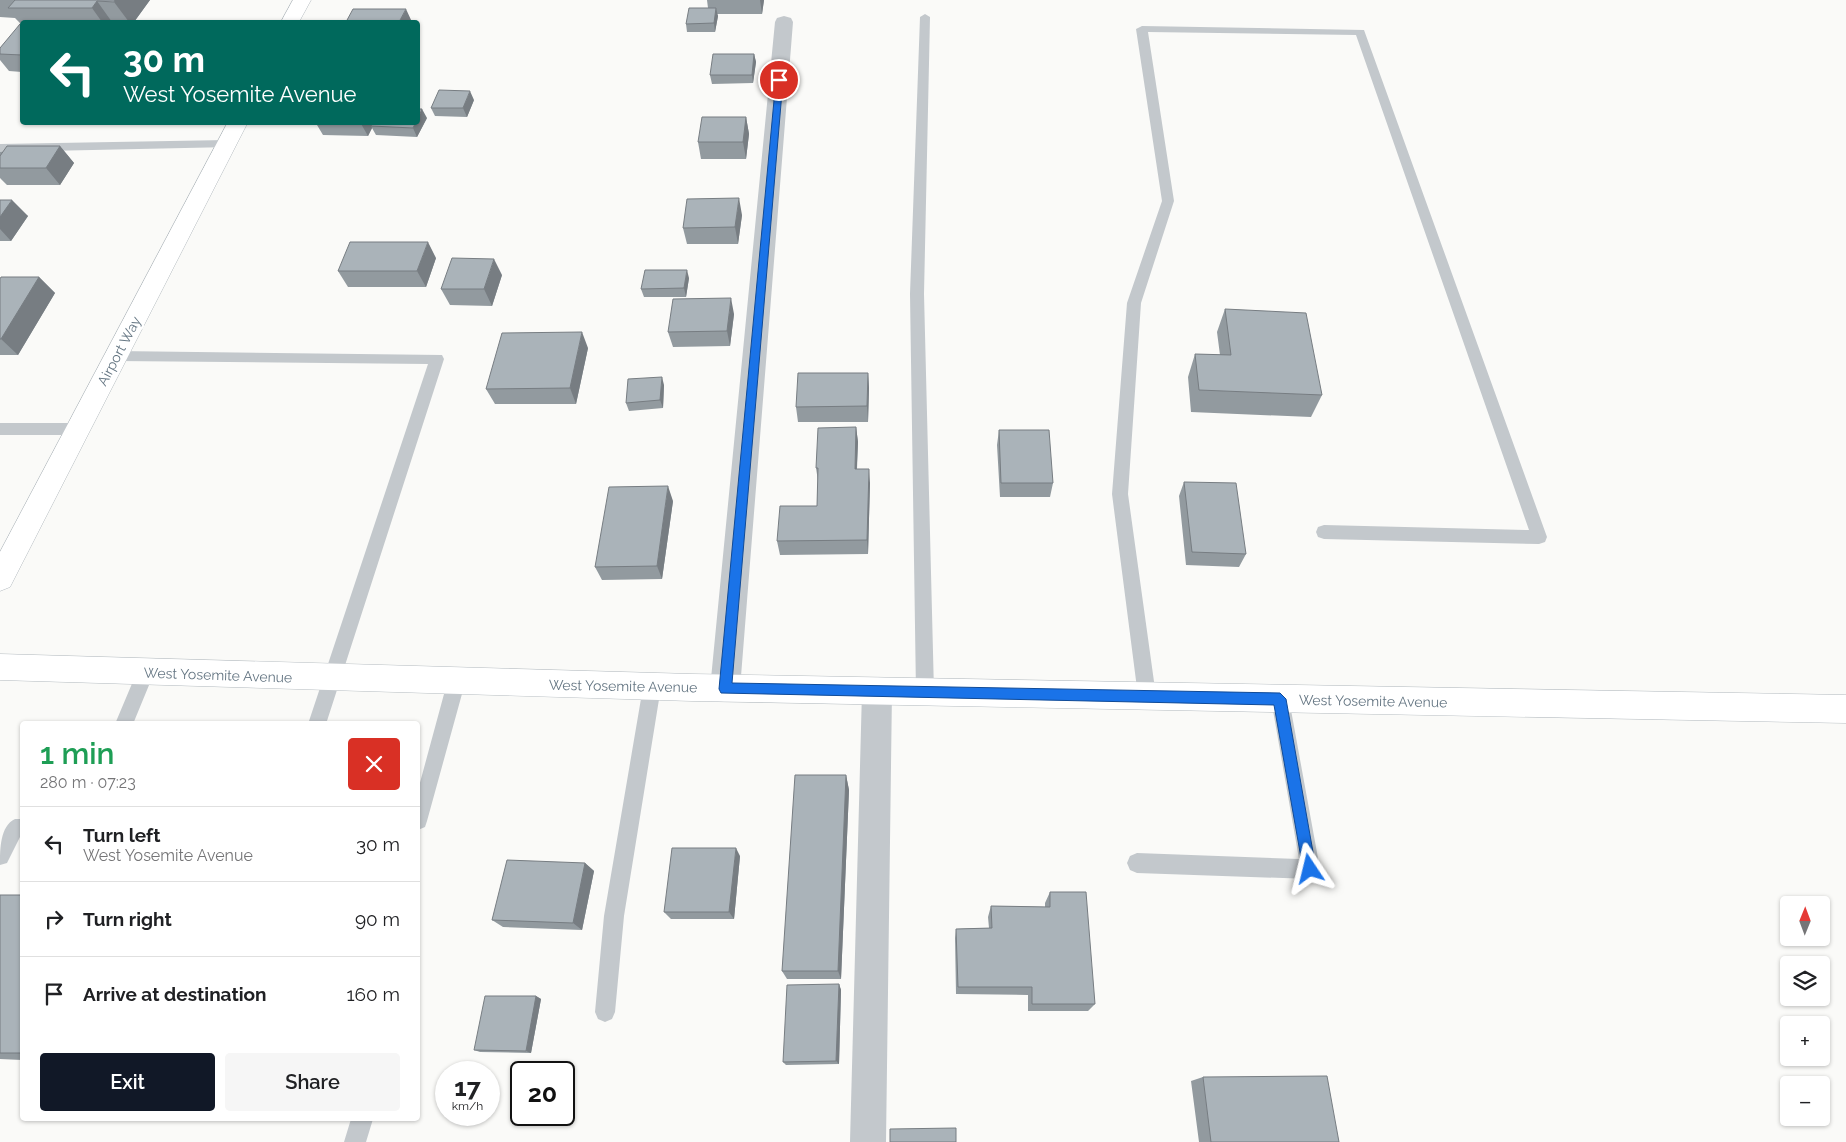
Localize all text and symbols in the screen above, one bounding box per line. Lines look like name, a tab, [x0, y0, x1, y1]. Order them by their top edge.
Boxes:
text: 30 m	[123, 39, 205, 80]
icon: left	[40, 40, 105, 105]
pin	[758, 59, 800, 101]
icon: arrive	[765, 66, 793, 94]
text: West Yosemite Avenue	[123, 81, 356, 107]
street label: Airport Way	[94, 313, 144, 388]
street label: West Yosemite Avenue	[143, 664, 293, 686]
street label: West Yosemite Avenue	[549, 677, 697, 695]
street label: West Yosemite Avenue	[1299, 692, 1447, 710]
text: 1 min	[40, 736, 115, 771]
button: close	[348, 738, 400, 790]
text: 280 m · 07:23	[40, 773, 136, 792]
text: Turn left	[83, 824, 160, 846]
icon: left	[40, 830, 68, 858]
text: 30 m	[356, 833, 400, 855]
position arrow	[1283, 842, 1335, 894]
text: West Yosemite Avenue	[83, 846, 253, 865]
north arrow	[1780, 896, 1830, 946]
map controls	[1780, 896, 1830, 1126]
icon: right	[40, 905, 68, 933]
text: Turn right	[83, 908, 172, 930]
text: 90 m	[355, 908, 400, 930]
button: layers	[1780, 956, 1830, 1006]
icon: arrive	[40, 980, 68, 1008]
text: Arrive at destination	[83, 983, 267, 1005]
text: 160 m	[346, 983, 400, 1005]
button: +	[1780, 1016, 1830, 1066]
button: Exit	[40, 1053, 215, 1111]
button: Share	[225, 1053, 400, 1111]
speed limit sign: 20	[510, 1061, 575, 1126]
text: 17	[454, 1072, 481, 1102]
button: −	[1780, 1076, 1830, 1126]
text: km/h	[452, 1099, 483, 1113]

